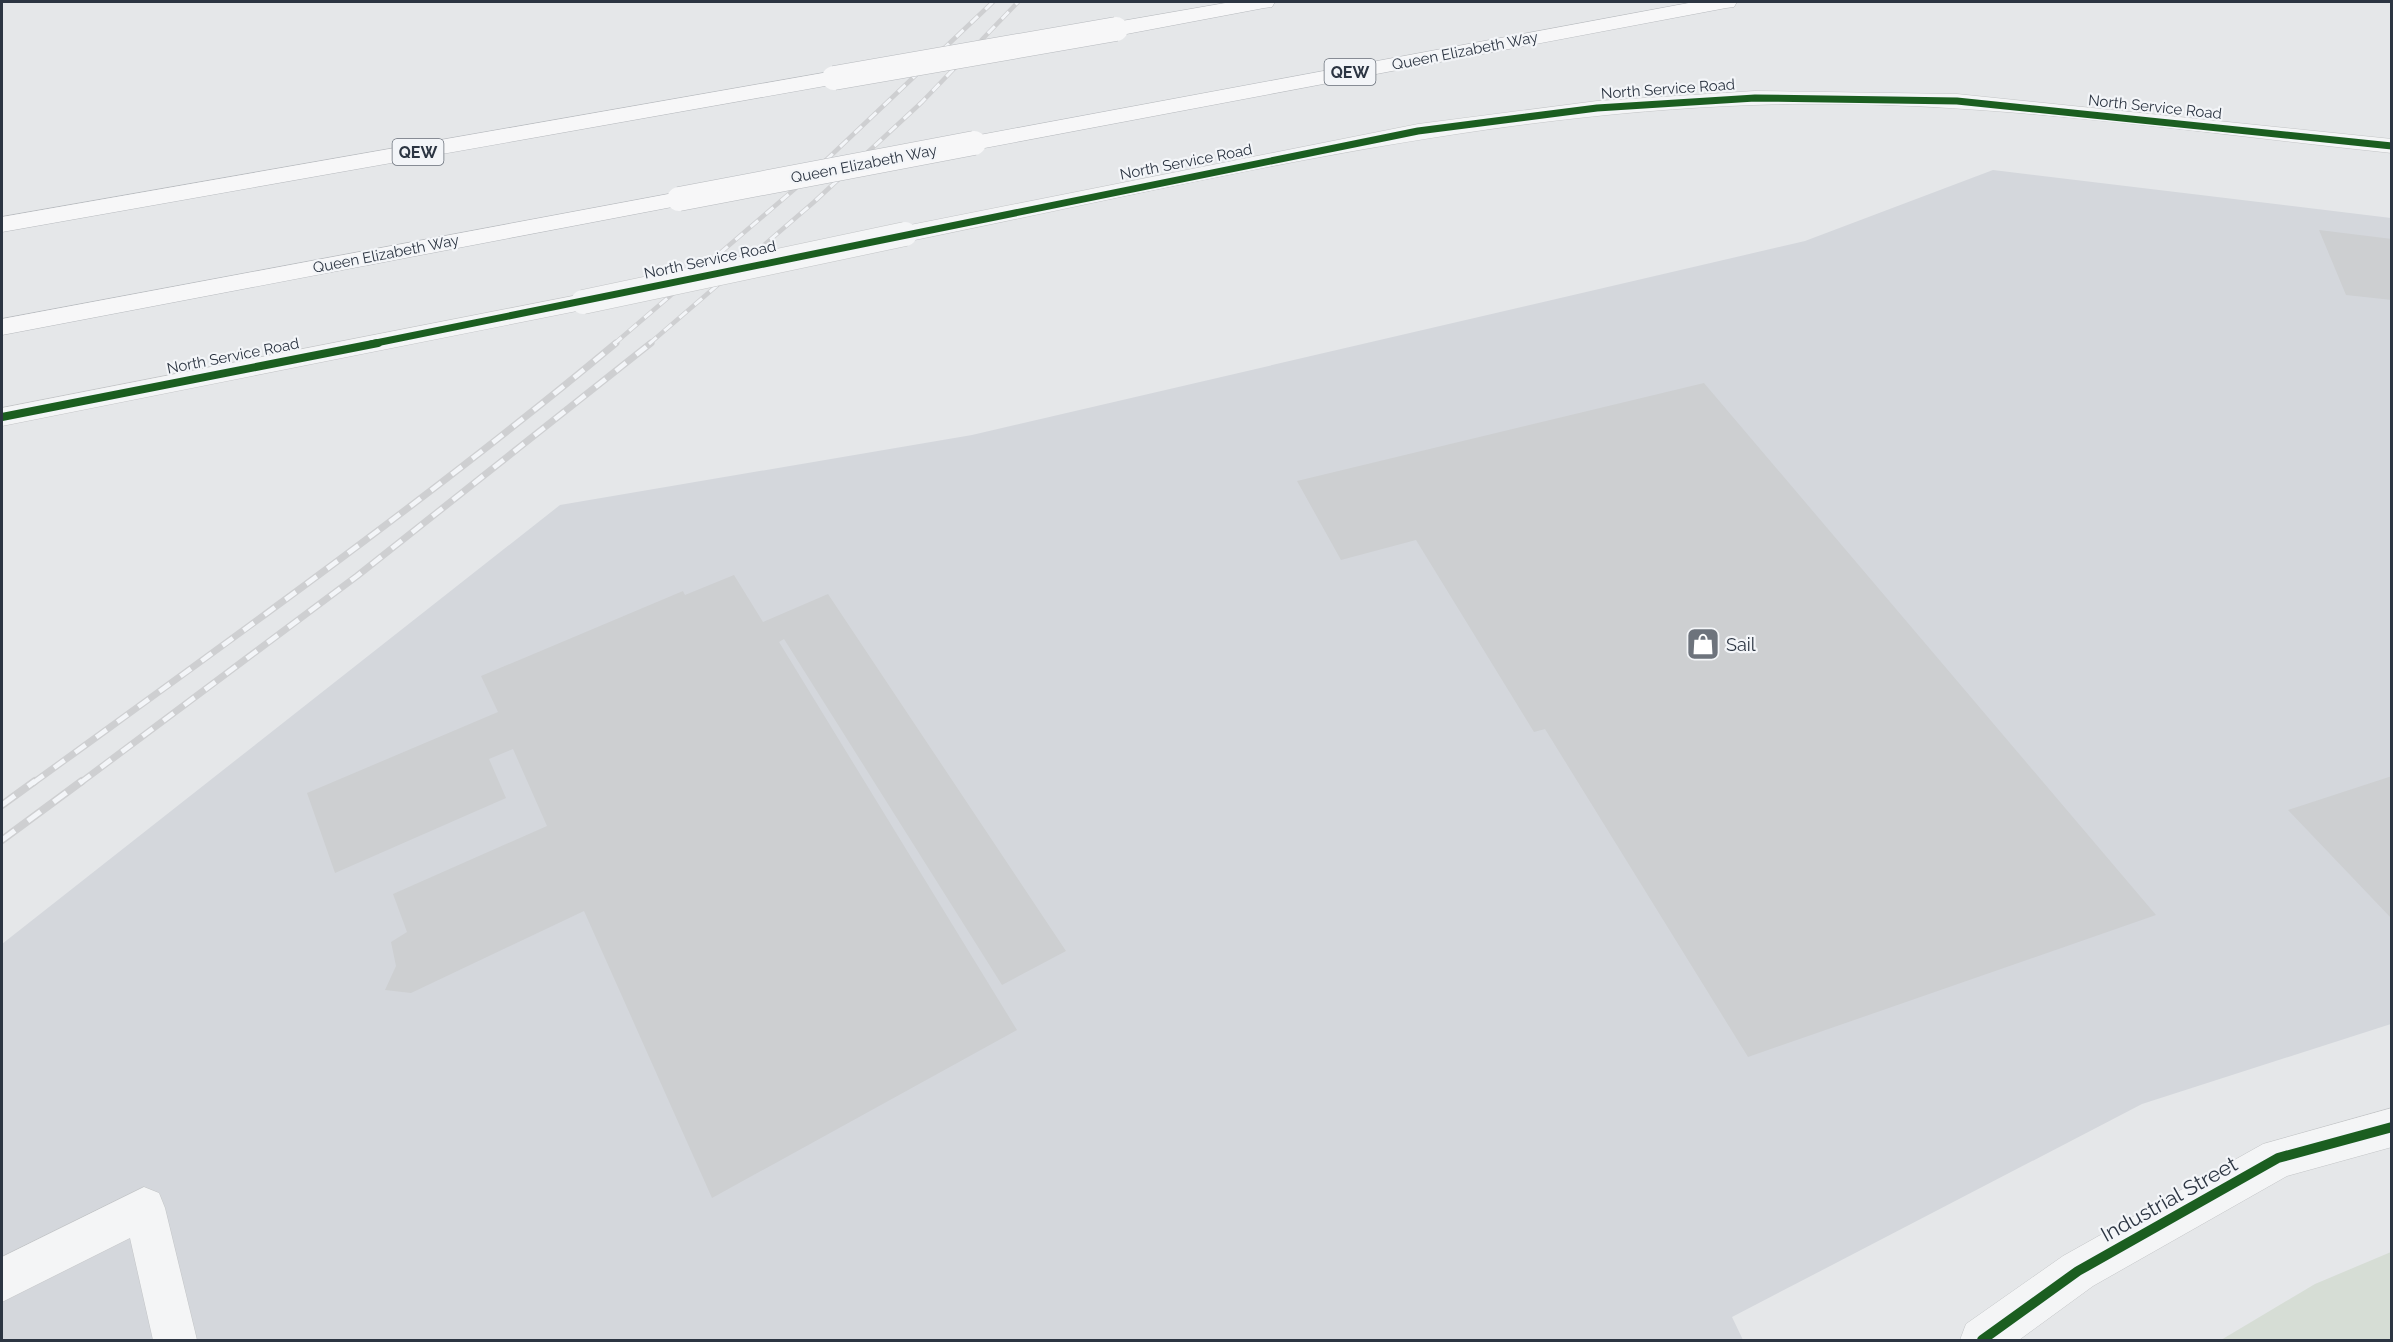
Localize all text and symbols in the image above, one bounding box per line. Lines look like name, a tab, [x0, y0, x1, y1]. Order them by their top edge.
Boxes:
street label: Queen Elizabeth Way	[1390, 28, 1540, 74]
road number: QEW	[1324, 59, 1376, 85]
street label: North Service Road	[1600, 75, 1736, 103]
street label: North Service Road	[2087, 91, 2223, 123]
road number: QEW	[392, 139, 444, 165]
street label: North Service Road	[1118, 140, 1254, 184]
street label: Queen Elizabeth Way	[789, 141, 939, 187]
street label: Queen Elizabeth Way	[311, 231, 461, 277]
street label: North Service Road	[642, 237, 778, 283]
street label: North Service Road	[165, 334, 301, 378]
shop icon: Sail	[1685, 626, 1721, 662]
place label: Sail	[1726, 634, 1756, 655]
street label: Industrial Street	[2096, 1151, 2242, 1247]

